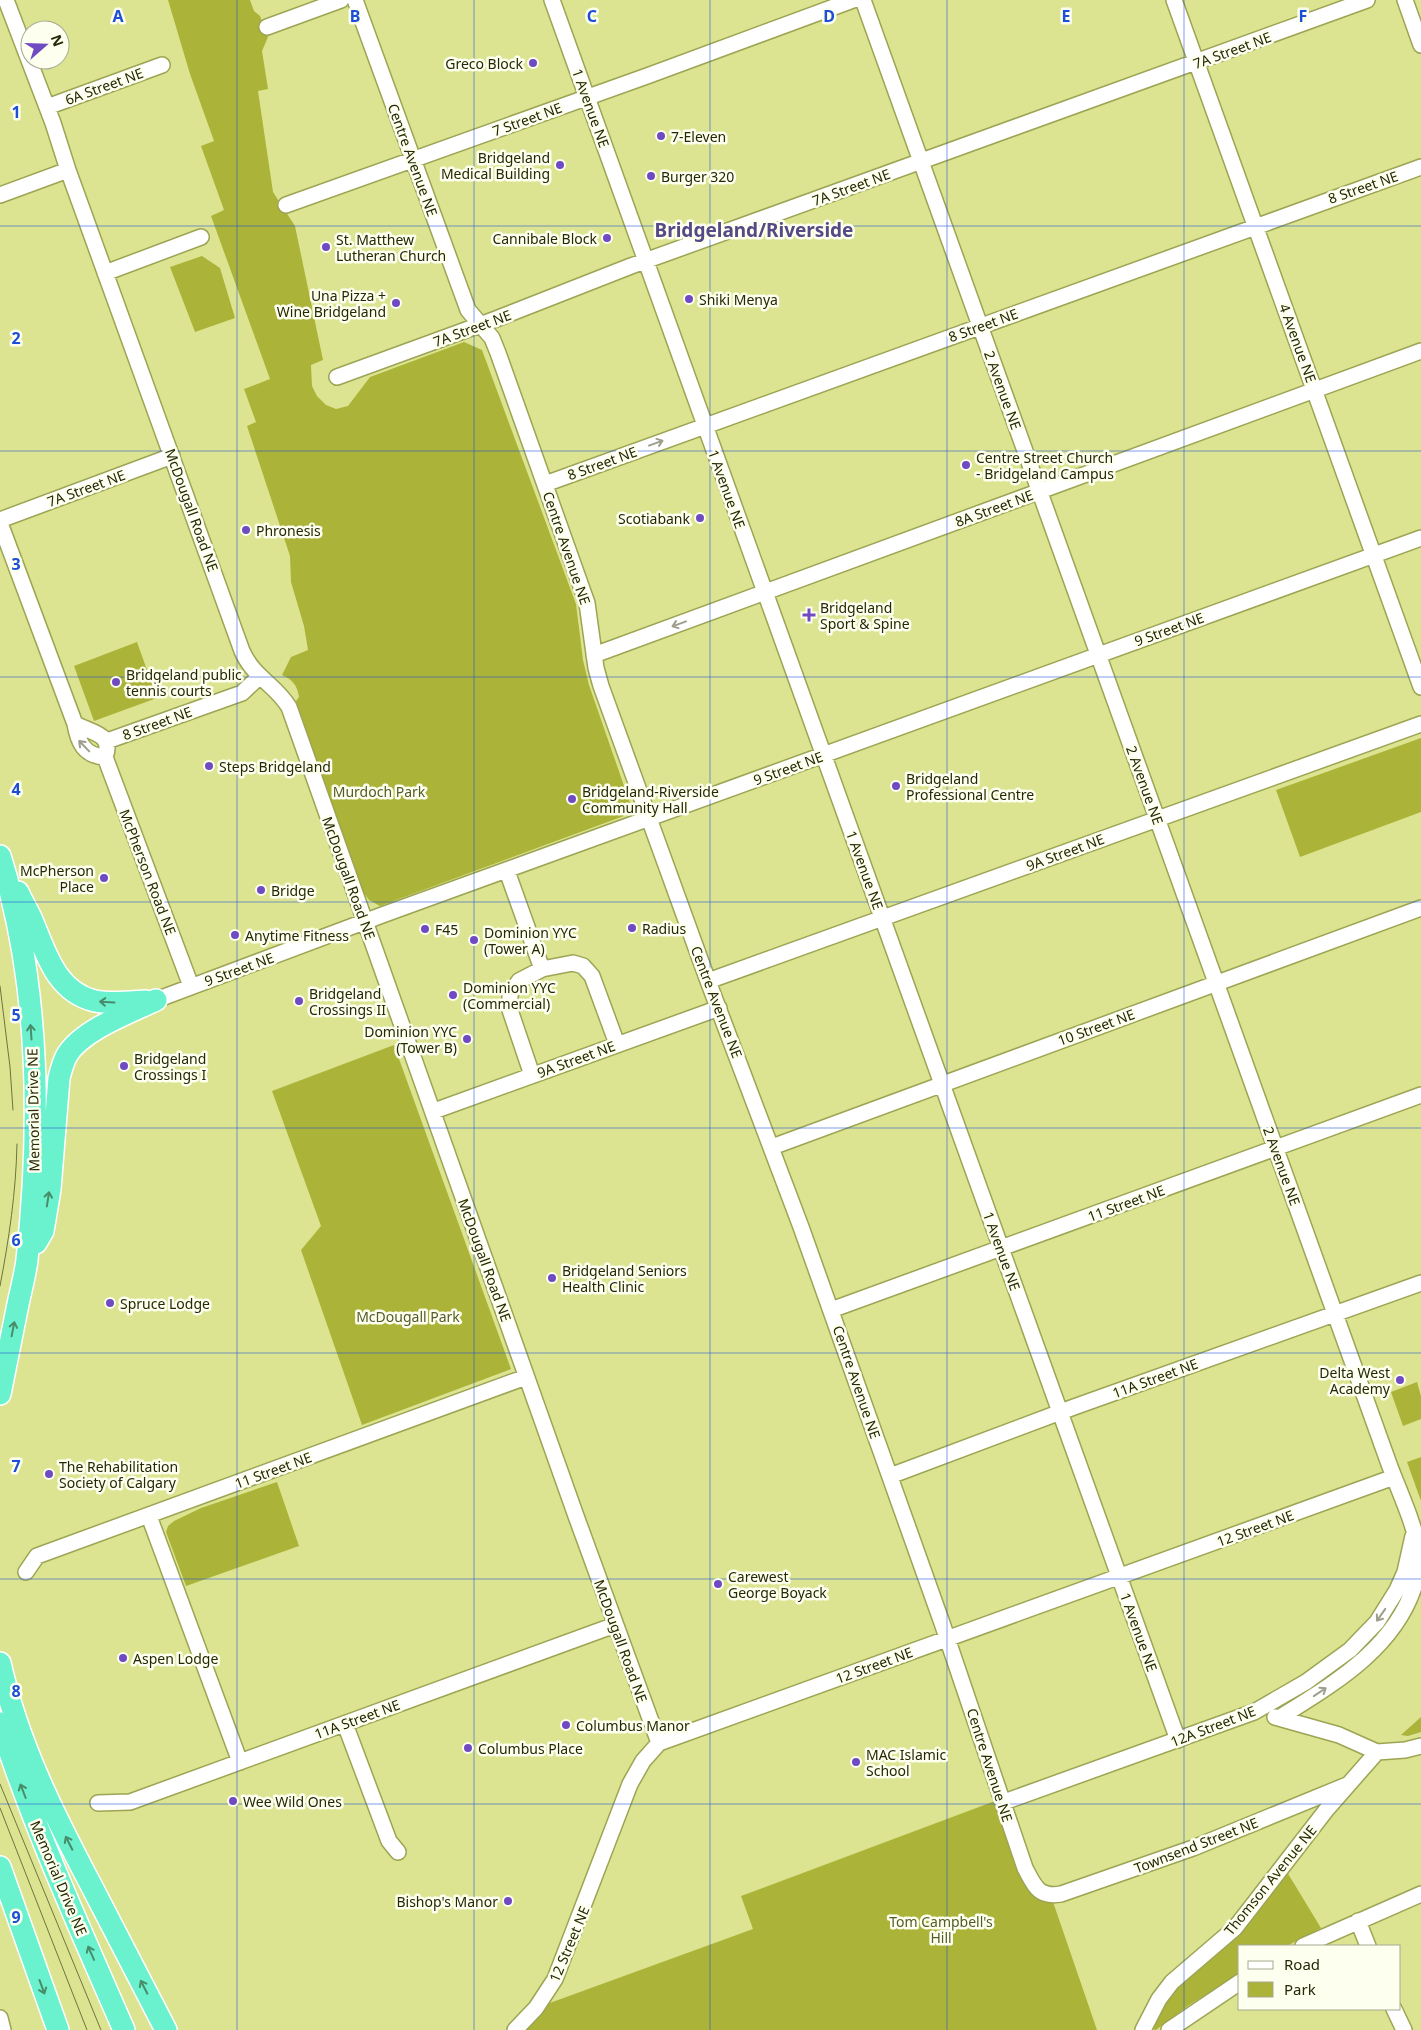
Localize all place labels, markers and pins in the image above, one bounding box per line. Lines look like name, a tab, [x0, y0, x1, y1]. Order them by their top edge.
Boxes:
place label: Greco Block	[445, 54, 524, 73]
marker: Greco Block	[527, 57, 539, 69]
place label: 7-Eleven	[671, 127, 726, 146]
marker: 7-Eleven	[655, 130, 667, 142]
place label: Bridgeland Medical Building	[441, 148, 550, 183]
marker: Bridgeland Medical Building	[554, 159, 566, 171]
place label: Burger 320	[661, 167, 734, 186]
marker: Burger 320	[645, 170, 657, 182]
place label: Cannibale Block	[492, 229, 598, 248]
place label: St. Matthew Lutheran Church	[336, 230, 446, 265]
marker: Cannibale Block	[601, 232, 613, 244]
marker: St. Matthew Lutheran Church	[320, 241, 332, 253]
place label: Una Pizza + Wine Bridgeland	[277, 286, 386, 321]
place label: Shiki Menya	[699, 290, 778, 309]
marker: Shiki Menya	[683, 293, 695, 305]
marker: Una Pizza + Wine Bridgeland	[390, 297, 402, 309]
place label: Centre Street Church - Bridgeland Campus	[976, 448, 1114, 483]
marker: Centre Street Church - Bridgeland Campus	[960, 459, 972, 471]
place label: Scotiabank	[618, 509, 691, 528]
marker: Scotiabank	[694, 512, 706, 524]
place label: Phronesis	[256, 521, 321, 540]
marker: Phronesis	[240, 524, 252, 536]
place label: Bridgeland Sport & Spine	[820, 598, 910, 633]
marker: Bridgeland Sport & Spine	[802, 608, 816, 622]
place label: Bridgeland public tennis courts	[126, 665, 242, 700]
marker: Bridgeland public tennis courts	[110, 676, 122, 688]
place label: Steps Bridgeland	[219, 757, 331, 776]
marker: Steps Bridgeland	[203, 760, 215, 772]
place label: Bridgeland Professional Centre	[906, 769, 1034, 804]
marker: Bridgeland Professional Centre	[890, 780, 902, 792]
place label: Bridgeland-Riverside Community Hall	[582, 782, 719, 817]
marker: Bridgeland-Riverside Community Hall	[566, 793, 578, 805]
place label: McPherson Place	[20, 861, 94, 896]
marker: McPherson Place	[98, 872, 110, 884]
place label: Bridge	[271, 881, 315, 900]
marker: Bridge	[255, 884, 267, 896]
place label: Radius	[642, 919, 686, 938]
place label: F45	[435, 920, 458, 939]
marker: Radius	[626, 922, 638, 934]
marker: F45	[419, 923, 431, 935]
place label: Dominion YYC (Tower A)	[484, 923, 577, 958]
place label: Anytime Fitness	[245, 926, 349, 945]
marker: Anytime Fitness	[229, 929, 241, 941]
marker: Dominion YYC (Tower A)	[468, 934, 480, 946]
place label: Dominion YYC (Commercial)	[463, 978, 556, 1013]
place label: Bridgeland Crossings II	[309, 984, 386, 1019]
marker: Dominion YYC (Commercial)	[447, 989, 459, 1001]
marker: Bridgeland Crossings II	[293, 995, 305, 1007]
place label: Dominion YYC (Tower B)	[364, 1022, 457, 1057]
marker: Dominion YYC (Tower B)	[461, 1033, 473, 1045]
place label: Bridgeland Crossings I	[134, 1049, 206, 1084]
marker: Bridgeland Crossings I	[118, 1060, 130, 1072]
place label: Bridgeland Seniors Health Clinic	[562, 1261, 687, 1296]
marker: Bridgeland Seniors Health Clinic	[546, 1272, 558, 1284]
place label: Spruce Lodge	[120, 1294, 210, 1313]
marker: Spruce Lodge	[104, 1297, 116, 1309]
place label: Delta West Academy	[1319, 1363, 1391, 1398]
marker: Delta West Academy	[1394, 1374, 1406, 1386]
place label: The Rehabilitation Society of Calgary	[59, 1457, 178, 1492]
marker: The Rehabilitation Society of Calgary	[43, 1468, 55, 1480]
place label: Carewest George Boyack	[728, 1567, 827, 1602]
marker: Carewest George Boyack	[712, 1578, 724, 1590]
place label: Aspen Lodge	[133, 1649, 218, 1668]
marker: Aspen Lodge	[117, 1652, 129, 1664]
place label: Columbus Manor	[576, 1716, 690, 1735]
marker: Columbus Manor	[560, 1719, 572, 1731]
place label: Columbus Place	[478, 1739, 583, 1758]
marker: Columbus Place	[462, 1742, 474, 1754]
place label: MAC Islamic School	[866, 1745, 946, 1780]
marker: MAC Islamic School	[850, 1756, 862, 1768]
place label: Wee Wild Ones	[243, 1792, 342, 1811]
marker: Wee Wild Ones	[227, 1795, 239, 1807]
place label: Bishop's Manor	[396, 1892, 498, 1911]
marker: Bishop's Manor	[502, 1895, 514, 1907]

